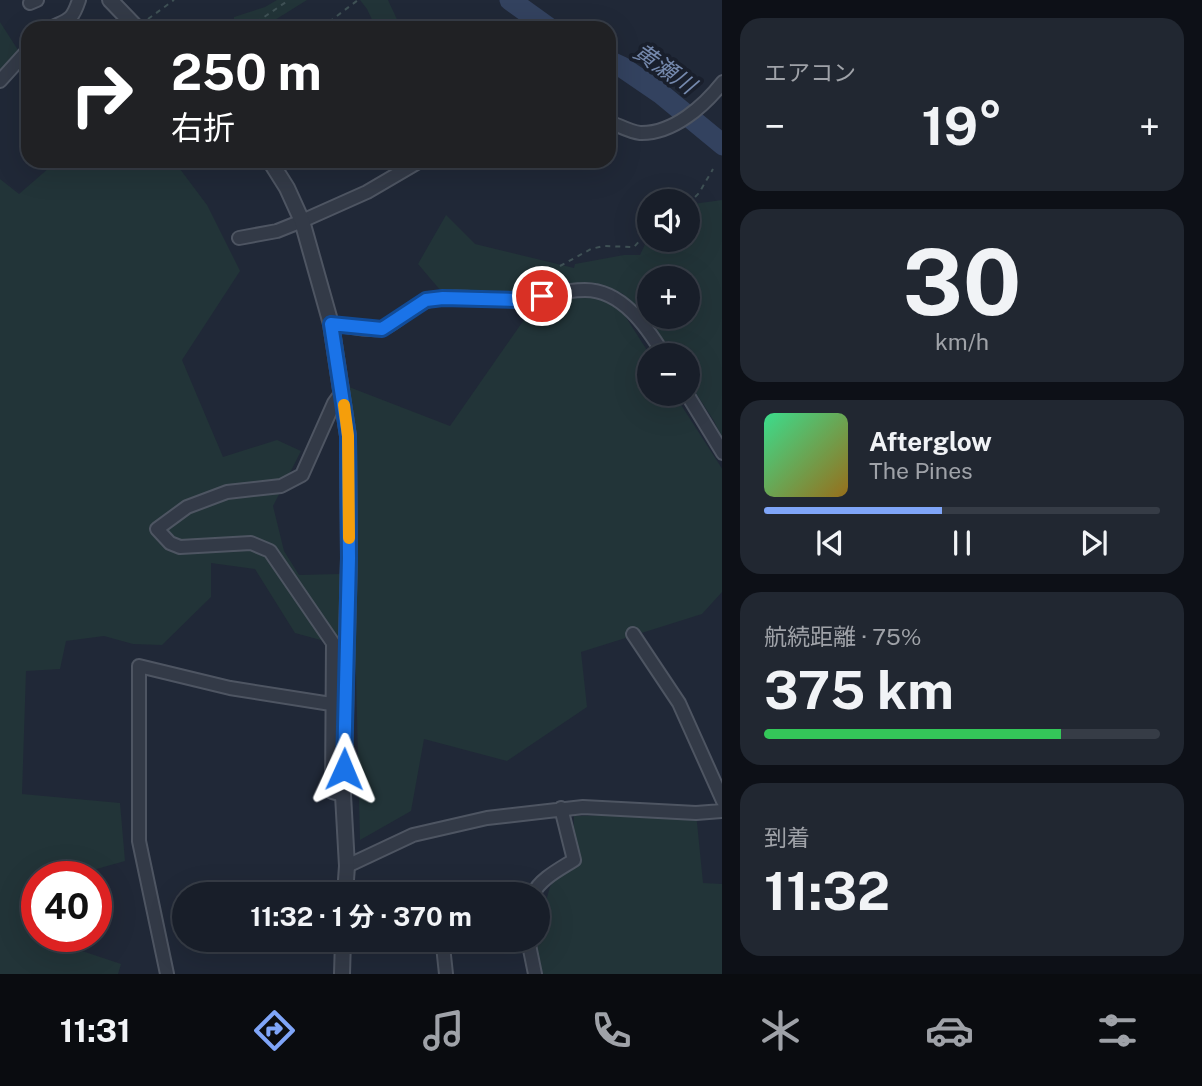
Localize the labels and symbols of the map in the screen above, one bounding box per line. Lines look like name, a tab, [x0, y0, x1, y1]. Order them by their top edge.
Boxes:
water label: 黄瀬川	[629, 37, 703, 101]
pin	[512, 266, 572, 326]
position arrow	[307, 732, 381, 806]
speed limit sign: 40	[21, 861, 112, 952]

